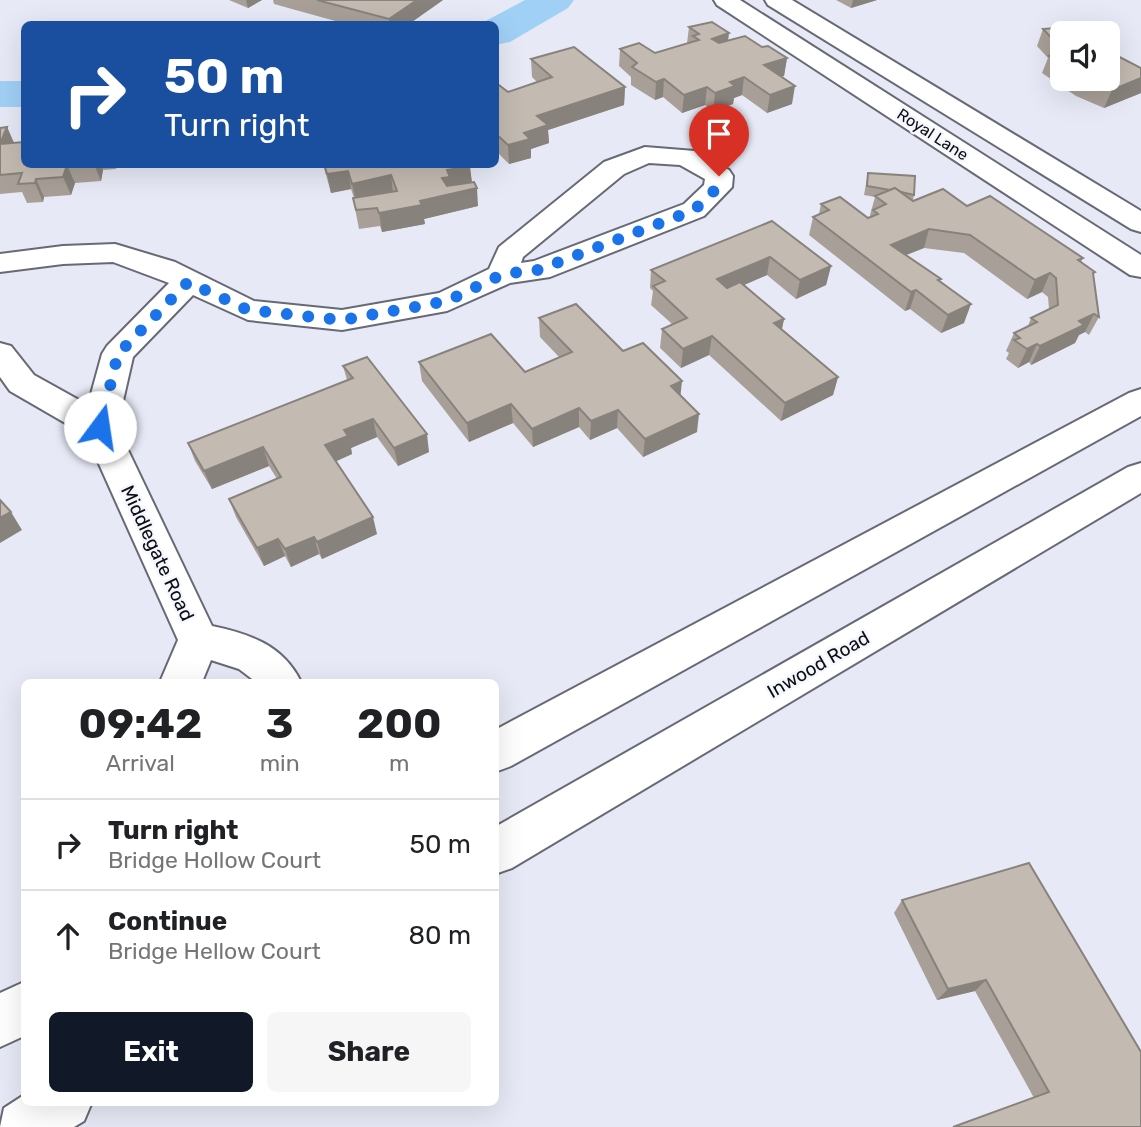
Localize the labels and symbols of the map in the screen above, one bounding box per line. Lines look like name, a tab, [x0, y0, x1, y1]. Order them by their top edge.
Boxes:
pin	[689, 104, 749, 176]
street label: Royal Lane	[894, 104, 972, 164]
position arrow	[63, 390, 137, 464]
street label: Middlegate Road	[116, 482, 199, 625]
street label: Inwood Road	[763, 626, 874, 703]

